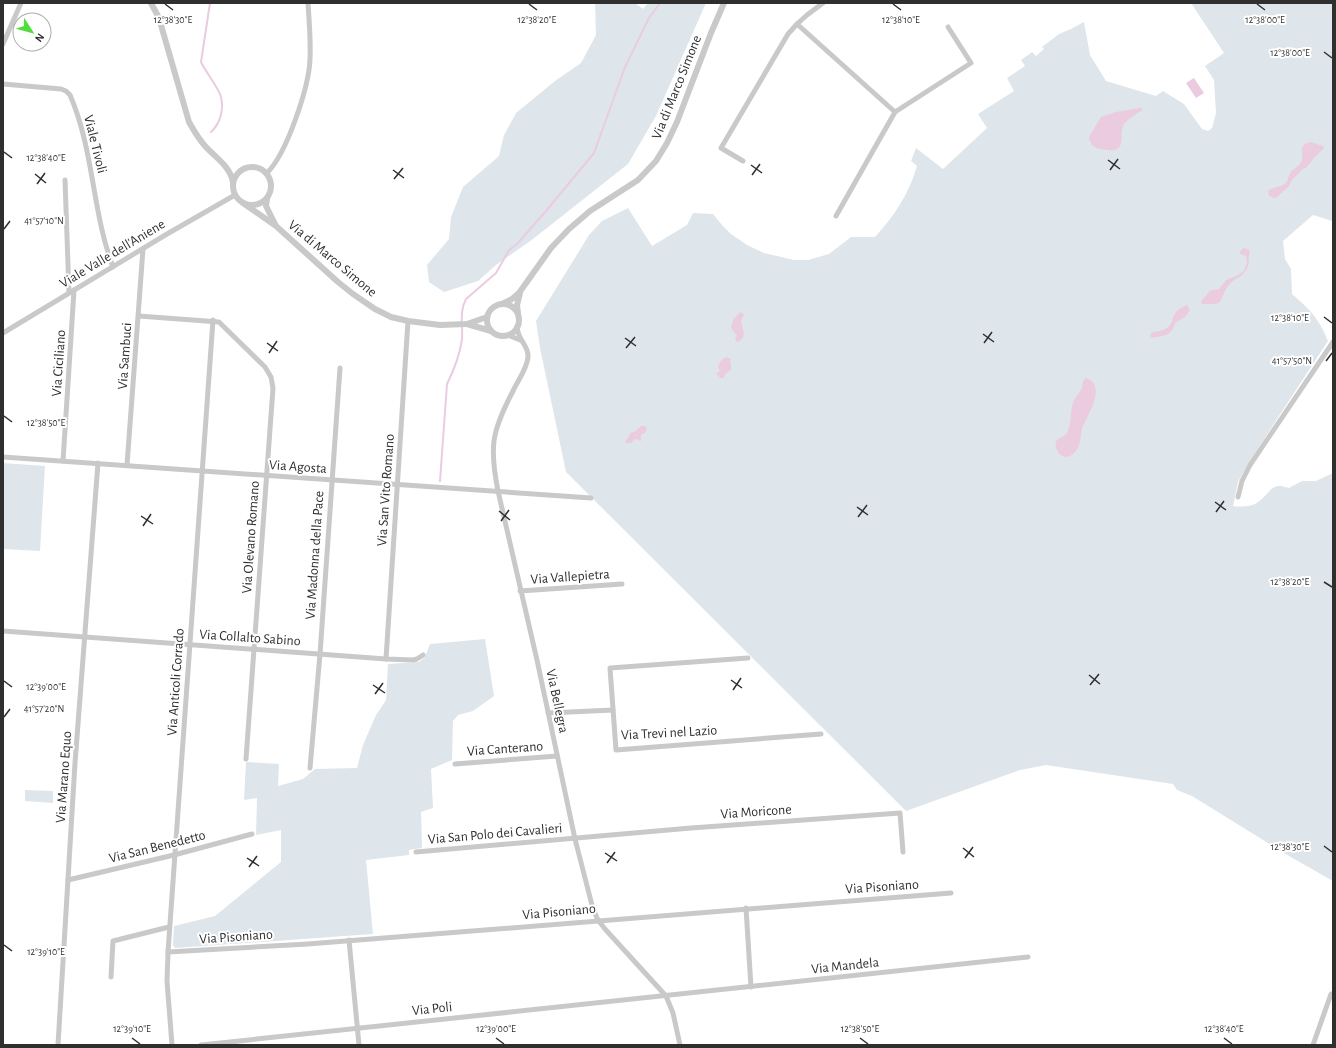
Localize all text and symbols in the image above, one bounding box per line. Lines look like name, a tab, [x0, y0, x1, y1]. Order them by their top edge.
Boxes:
north arrow	[12, 12, 52, 52]
text: 12°38'30"E	[154, 15, 192, 25]
text: 12°38'20"E	[518, 15, 557, 25]
text: 12°38'10"E	[882, 15, 920, 25]
text: 12°38'00"E	[1245, 15, 1285, 25]
text: N	[33, 31, 46, 44]
street label: Via di Marco Simone	[650, 33, 704, 141]
text: 12°38'00"E	[1270, 48, 1310, 58]
street label: Viale Tivoli	[81, 114, 109, 175]
text: 12°38'40"E	[26, 153, 66, 163]
text: 41°57'10"N	[24, 216, 64, 226]
street label: Viale Valle dell'Aniene	[57, 217, 168, 291]
street label: Via di Marco Simone	[285, 218, 379, 300]
text: 12°38'10"E	[1271, 313, 1309, 323]
street label: Via Sambuci	[116, 322, 134, 390]
street label: Via Ciciliano	[50, 329, 68, 397]
text: 41°57'50"N	[1272, 356, 1312, 366]
text: 12°38'50"E	[27, 418, 65, 428]
street label: Via San Vito Romano	[375, 433, 397, 547]
street label: Via Agosta	[269, 458, 328, 476]
street label: Via Olevano Romano	[240, 480, 262, 594]
street label: Via Madonna della Pace	[304, 490, 326, 620]
street label: Via Vallepietra	[530, 567, 611, 587]
text: 12°38'20"E	[1271, 577, 1310, 587]
street label: Via Collalto Sabino	[199, 627, 301, 649]
street label: Via Anticoli Corrado	[165, 628, 187, 736]
street label: Via Bellegra	[543, 668, 571, 735]
text: 12°39'00"E	[26, 682, 66, 692]
text: 41°57'20"N	[24, 704, 64, 714]
street label: Via Trevi nel Lazio	[621, 723, 718, 743]
street label: Via Marano Equo	[54, 731, 74, 823]
street label: Via Canterano	[466, 739, 544, 759]
street label: Via Moricone	[720, 803, 792, 821]
street label: Via San Polo dei Cavalieri	[427, 821, 563, 847]
street label: Via San Benedetto	[107, 828, 207, 866]
text: 12°38'30"E	[1271, 842, 1309, 852]
street label: Via Pisoniano	[845, 877, 919, 897]
street label: Via Pisoniano	[522, 902, 597, 922]
street label: Via Pisoniano	[199, 927, 273, 947]
text: 12°39'10"E	[27, 947, 65, 957]
street label: Via Mandela	[810, 955, 880, 977]
street label: Via Poli	[411, 1000, 453, 1018]
text: 12°39'10"E	[113, 1024, 151, 1034]
text: 12°39'00"E	[476, 1024, 516, 1034]
text: 12°38'50"E	[841, 1024, 879, 1034]
text: 12°38'40"E	[1204, 1024, 1244, 1034]

